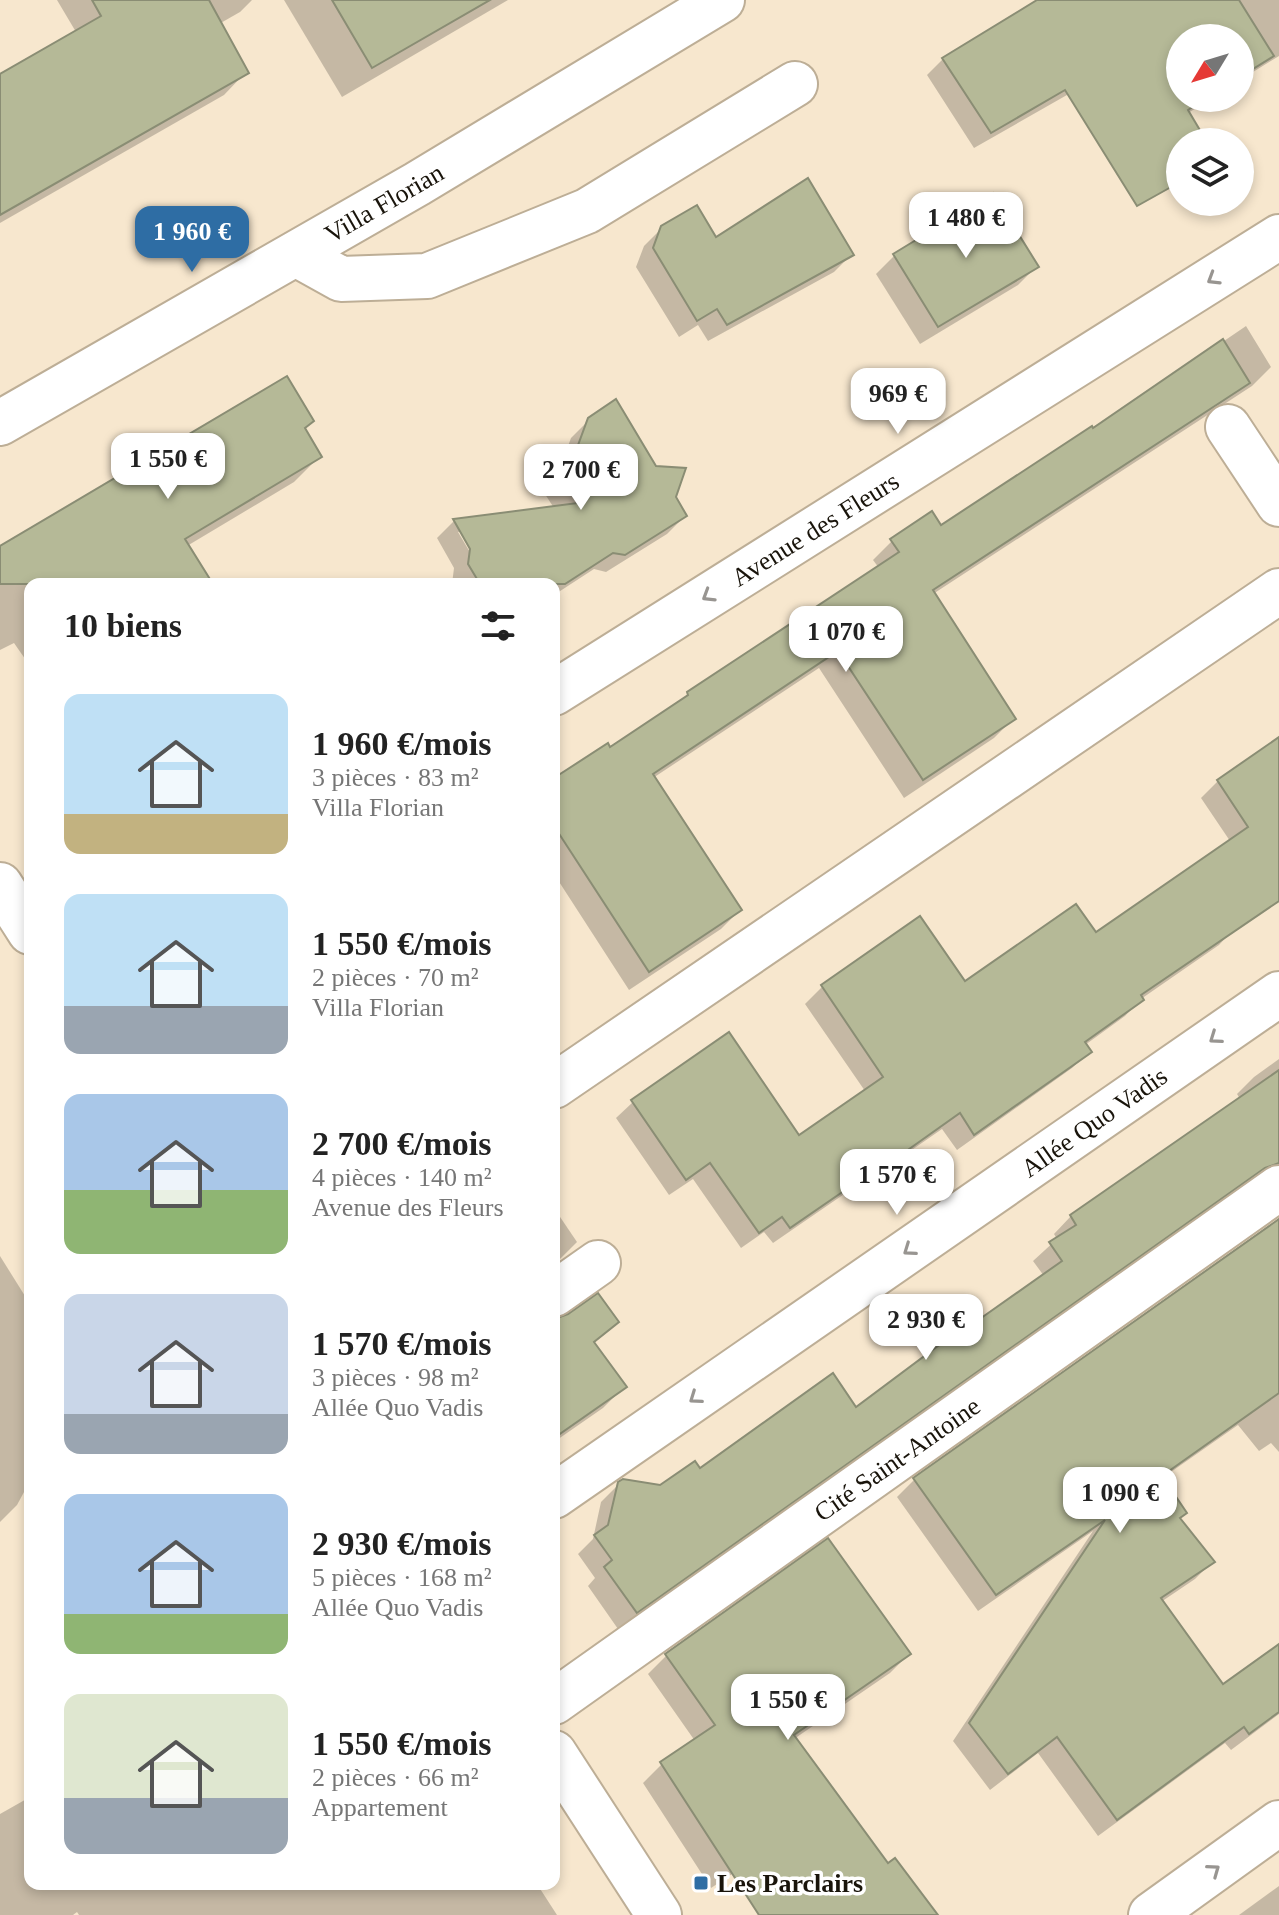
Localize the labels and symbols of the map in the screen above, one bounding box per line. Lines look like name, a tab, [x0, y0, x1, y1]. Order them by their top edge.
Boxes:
north arrow	[1166, 24, 1254, 112]
street label: Villa Florian	[320, 158, 449, 249]
pin: 1 480 €	[892, 192, 1040, 260]
pin: 1 960 €	[118, 206, 266, 274]
one-way arrow	[1207, 269, 1222, 284]
pin: 969 €	[842, 368, 954, 436]
pin: 1 550 €	[94, 433, 242, 501]
pin: 2 700 €	[507, 444, 655, 512]
street label: Avenue des Fleurs	[726, 466, 904, 592]
one-way arrow	[703, 586, 717, 601]
pin: 1 070 €	[772, 606, 920, 674]
one-way arrow	[1209, 1028, 1223, 1043]
street label: Allée Quo Vadis	[1016, 1061, 1173, 1183]
pin: 1 570 €	[823, 1149, 971, 1217]
one-way arrow	[904, 1240, 918, 1255]
pin: 2 930 €	[852, 1294, 1000, 1362]
one-way arrow	[690, 1388, 704, 1403]
street label: Cité Saint-Antoine	[809, 1391, 986, 1527]
pin: 1 090 €	[1046, 1467, 1194, 1535]
pin: 1 550 €	[714, 1674, 862, 1742]
one-way arrow	[1205, 1865, 1220, 1879]
place label: Les Parclairs	[717, 1869, 863, 1898]
marker: Les Parclairs	[692, 1874, 710, 1892]

